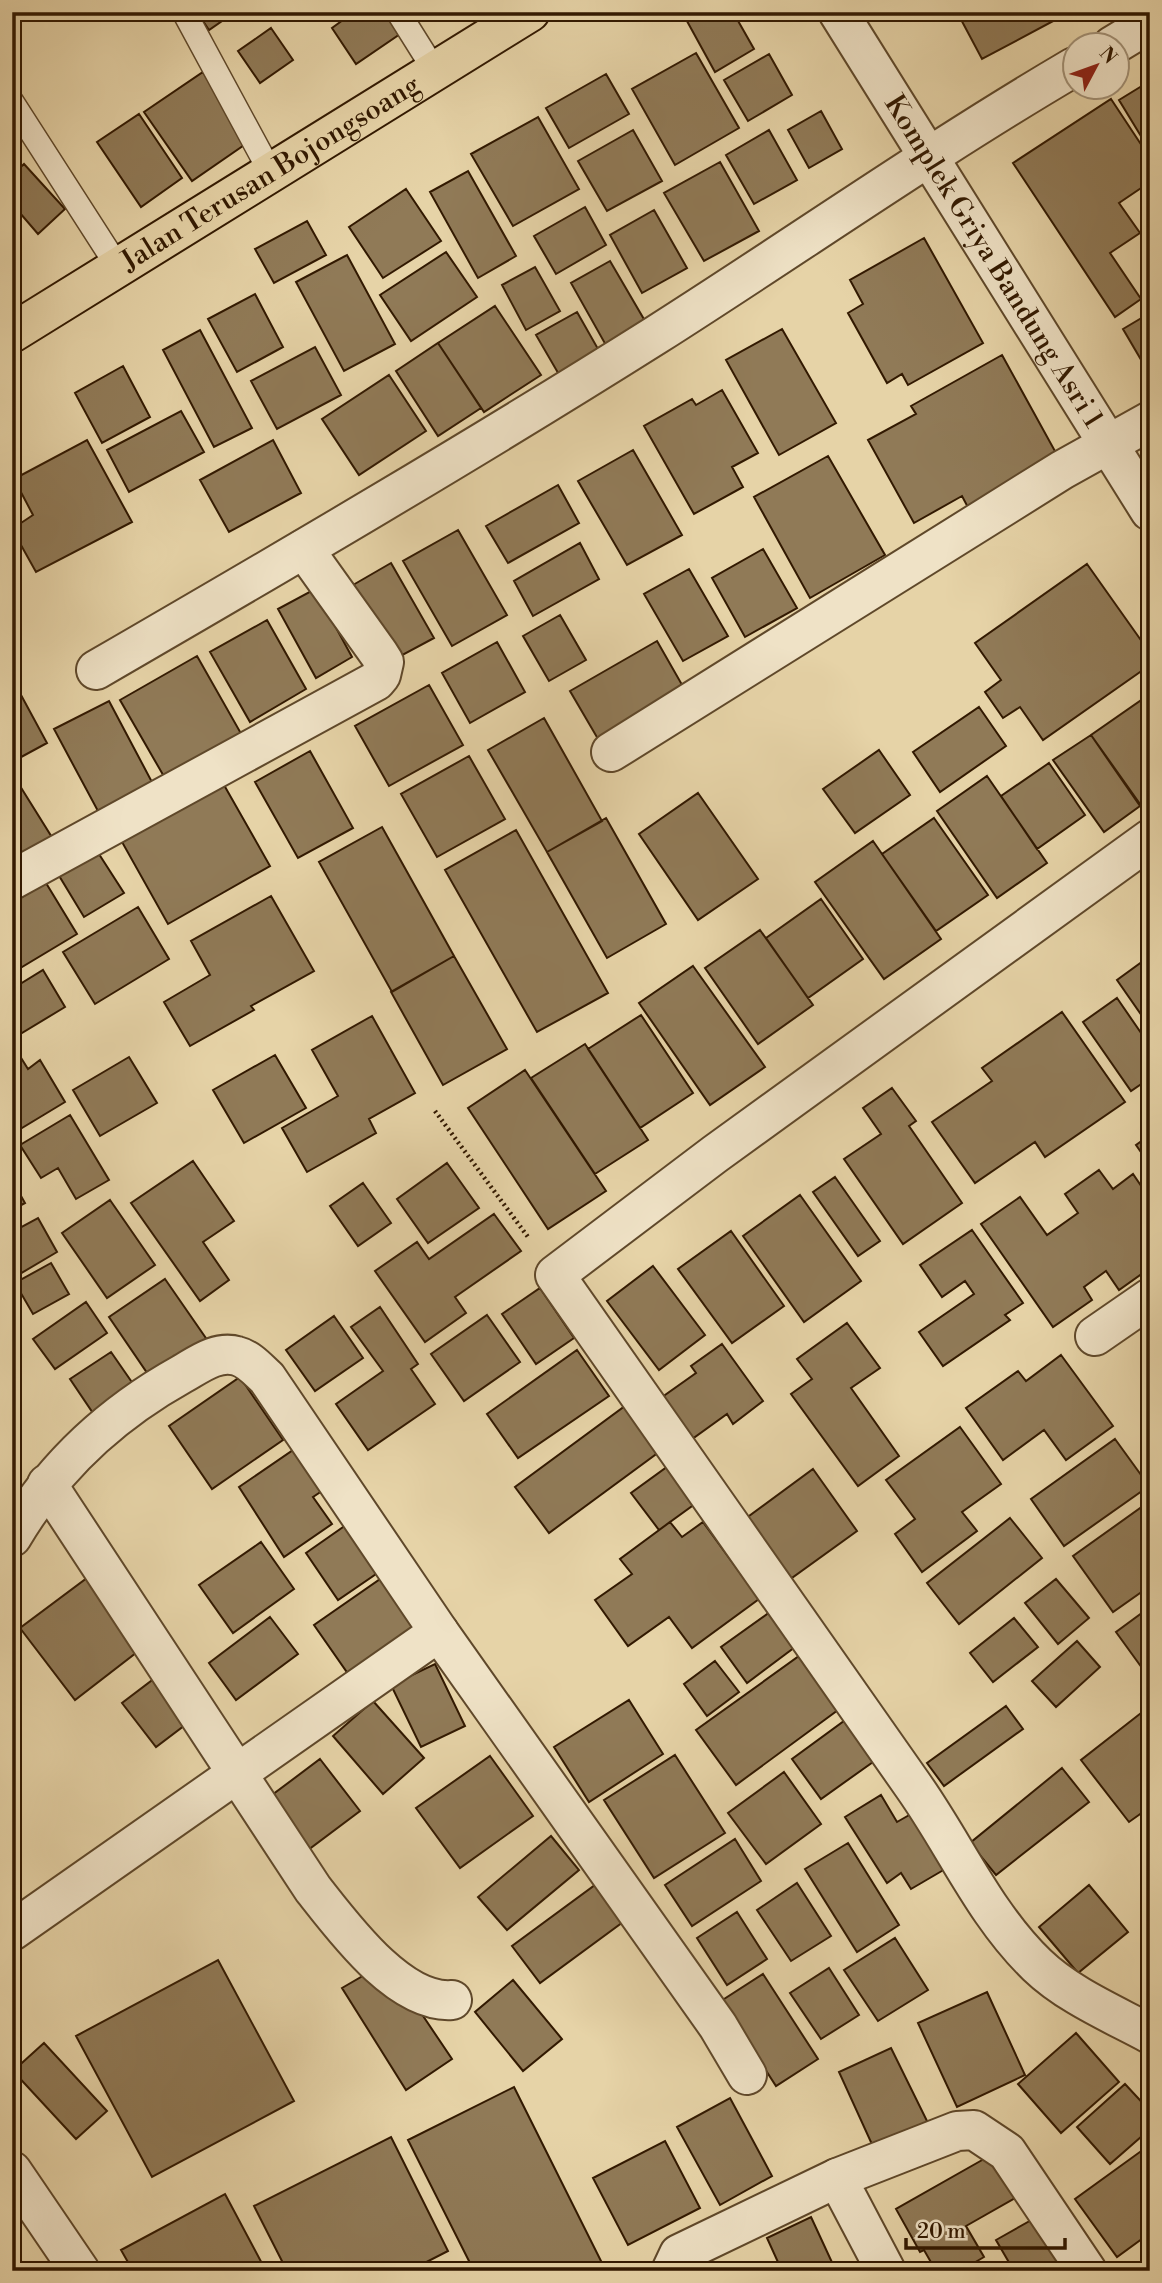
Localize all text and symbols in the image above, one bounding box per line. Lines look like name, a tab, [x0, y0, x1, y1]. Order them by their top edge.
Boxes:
north arrow	[1060, 32, 1130, 102]
text: N	[1094, 42, 1122, 69]
street label: Jalan Terusan Bojongsoang	[114, 67, 427, 279]
street label: Komplek Griya Bandung Asri 1	[877, 88, 1111, 434]
scale bar	[906, 2206, 1066, 2250]
text: 20 m	[917, 2219, 966, 2245]

